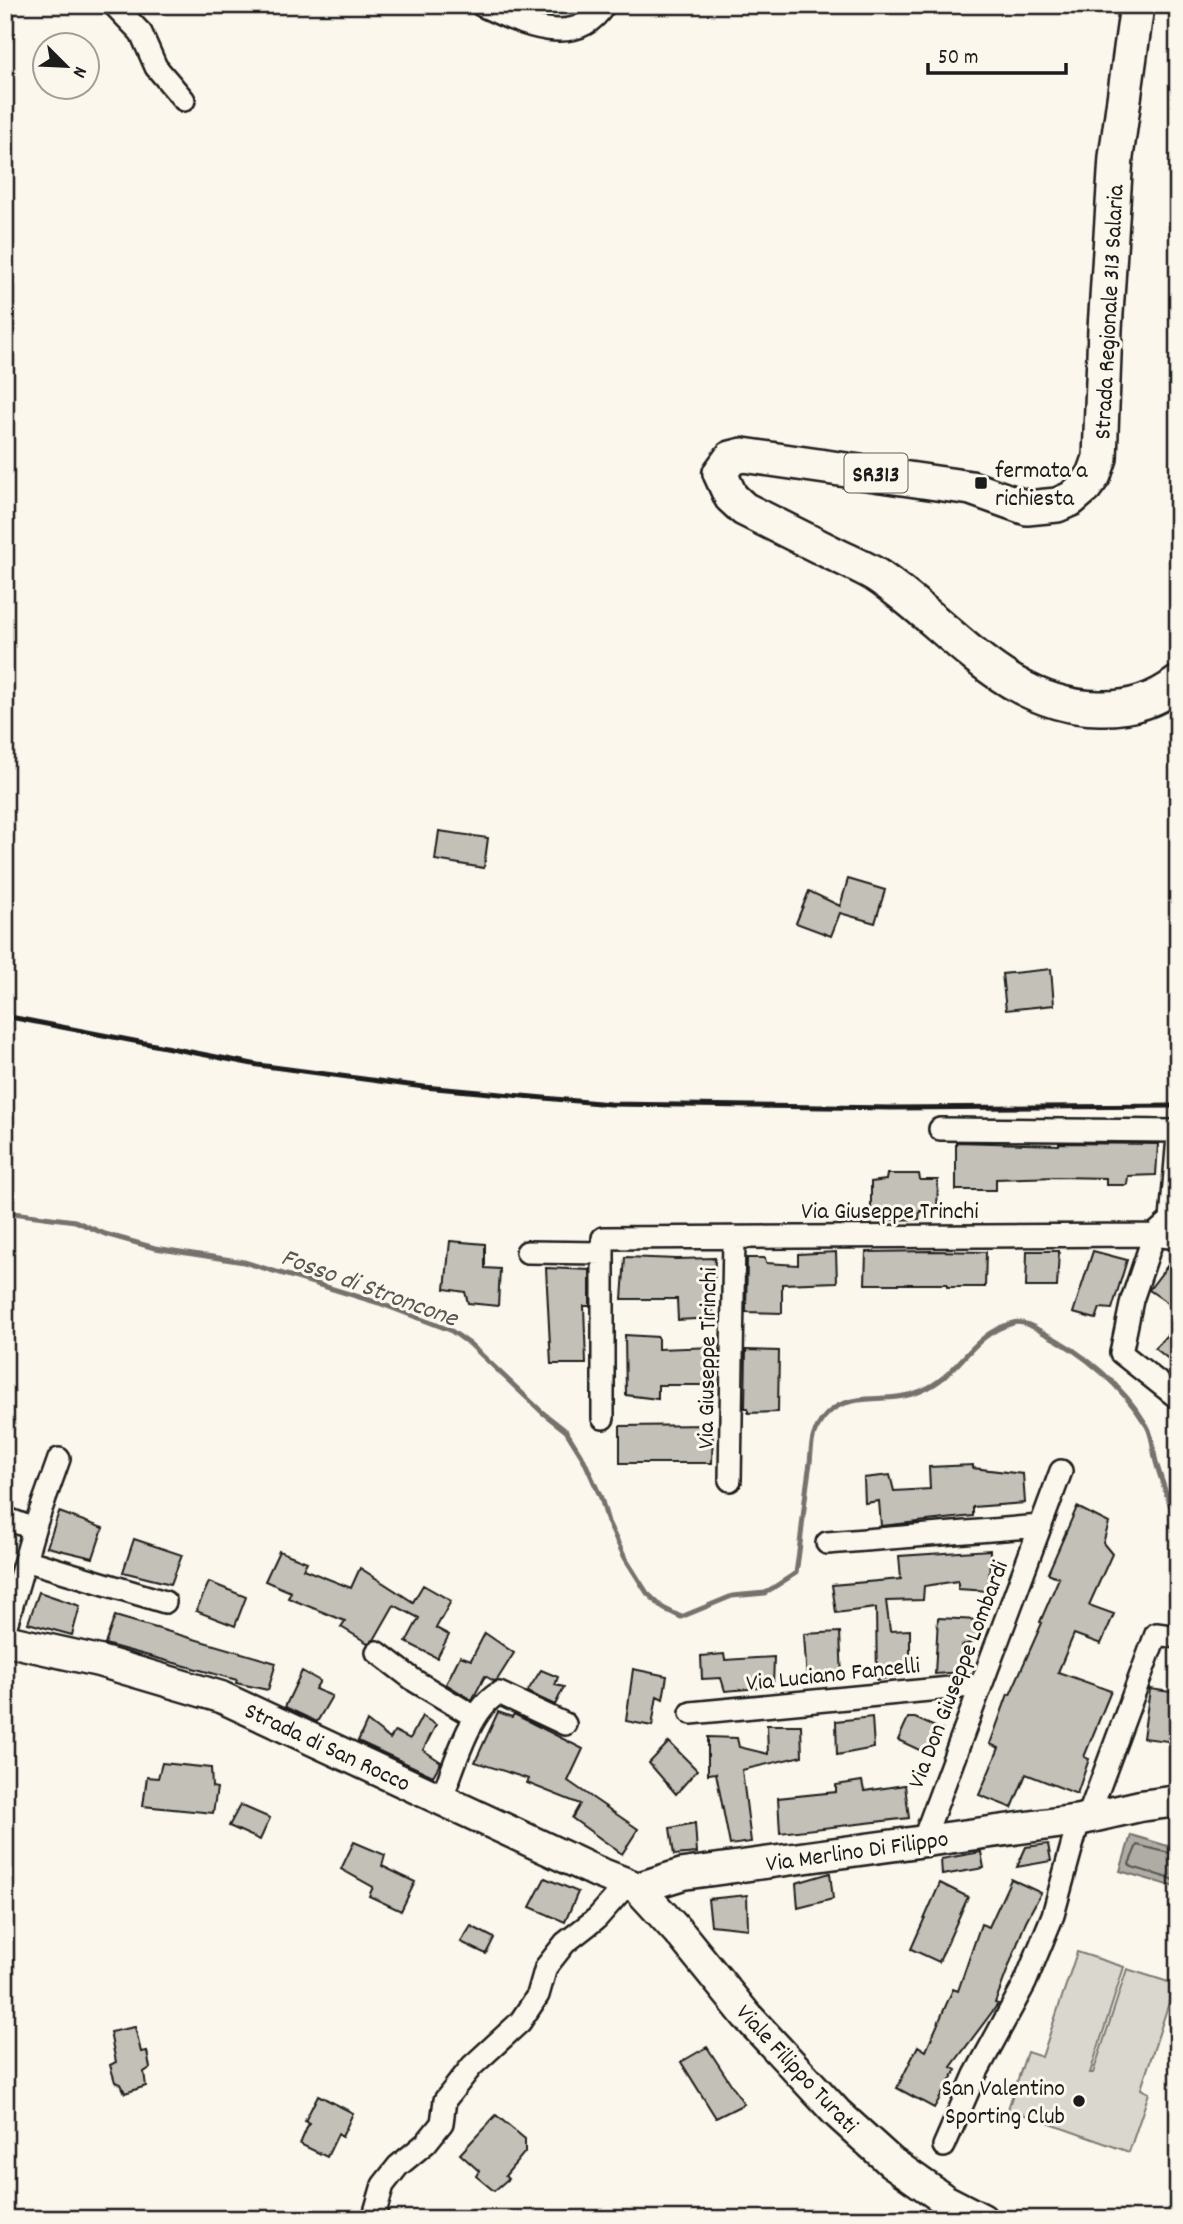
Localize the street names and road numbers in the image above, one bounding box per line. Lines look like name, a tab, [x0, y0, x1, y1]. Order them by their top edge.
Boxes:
street label: Strada Regionale 313 Salaria	[1087, 183, 1135, 440]
road number: SR313	[844, 453, 908, 492]
street label: Via Giuseppe Trinchi	[801, 1196, 979, 1230]
street label: Via Giuseppe Tirinchi	[690, 1267, 728, 1449]
street label: Via Don Giuseppe Lombardi	[901, 1556, 1019, 1794]
street label: Via Luciano Fancelli	[745, 1650, 922, 1702]
street label: Strada di San Rocco	[238, 1695, 415, 1802]
street label: Via Merlino Di Filippo	[764, 1823, 951, 1883]
street label: Viale Filippo Turati	[727, 1998, 865, 2142]

